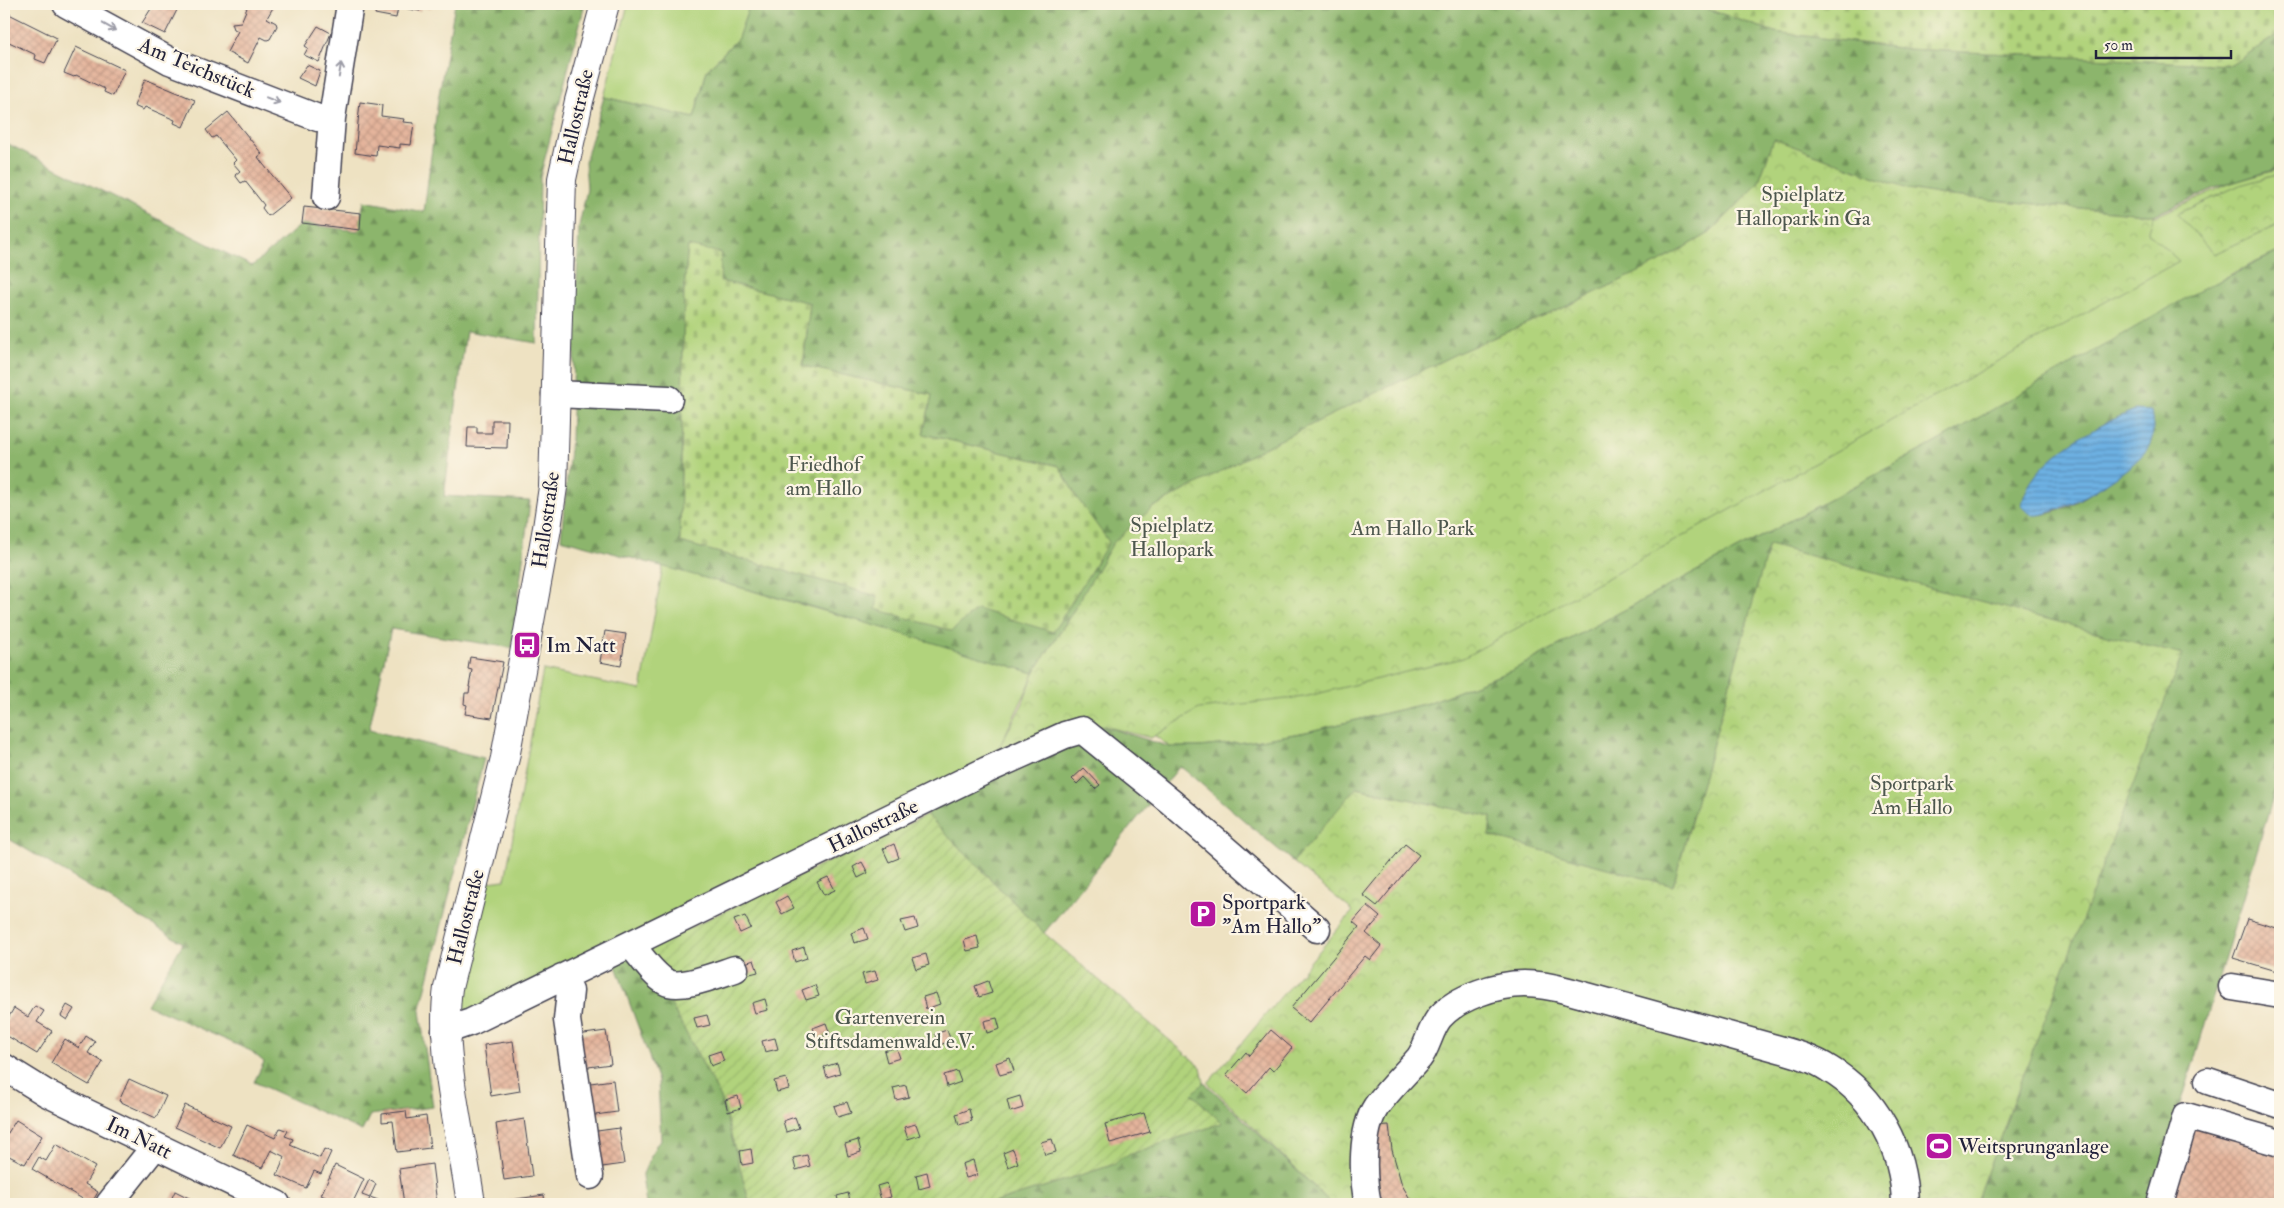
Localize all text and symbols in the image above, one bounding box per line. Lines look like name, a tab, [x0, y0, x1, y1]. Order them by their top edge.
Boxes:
one-way arrow	[101, 23, 116, 33]
scale bar	[2096, 28, 2232, 60]
street label: Am Teichstück	[134, 31, 259, 105]
text: 50 m	[2104, 36, 2133, 55]
one-way arrow	[335, 63, 345, 79]
street label: Hallostraße	[552, 66, 600, 167]
one-way arrow	[265, 96, 280, 106]
park label: Spielplatz Hallopark in Ga	[1735, 181, 1871, 232]
park label: Friedhof am Hallo	[786, 451, 864, 502]
street label: Hallostraße	[526, 470, 566, 570]
park label: Spielplatz Hallopark	[1130, 512, 1214, 563]
park label: Am Hallo Park	[1350, 515, 1475, 542]
bus stop icon: Im Natt	[512, 630, 542, 660]
place label: Im Natt	[546, 632, 616, 659]
park label: Sportpark Am Hallo	[1870, 770, 1954, 821]
street label: Hallostraße	[823, 792, 923, 859]
street label: Hallostraße	[441, 866, 491, 967]
place label: Sportpark "Am Hallo"	[1222, 889, 1321, 940]
parking icon: Sportpark "Am Hallo"	[1188, 899, 1218, 929]
park label: Gartenverein Stiftsdamenwald e.V.	[805, 1004, 975, 1055]
street label: Im Natt	[102, 1111, 176, 1166]
sports icon: Weitsprunganlage	[1924, 1131, 1954, 1161]
place label: Weitsprunganlage	[1957, 1133, 2109, 1160]

